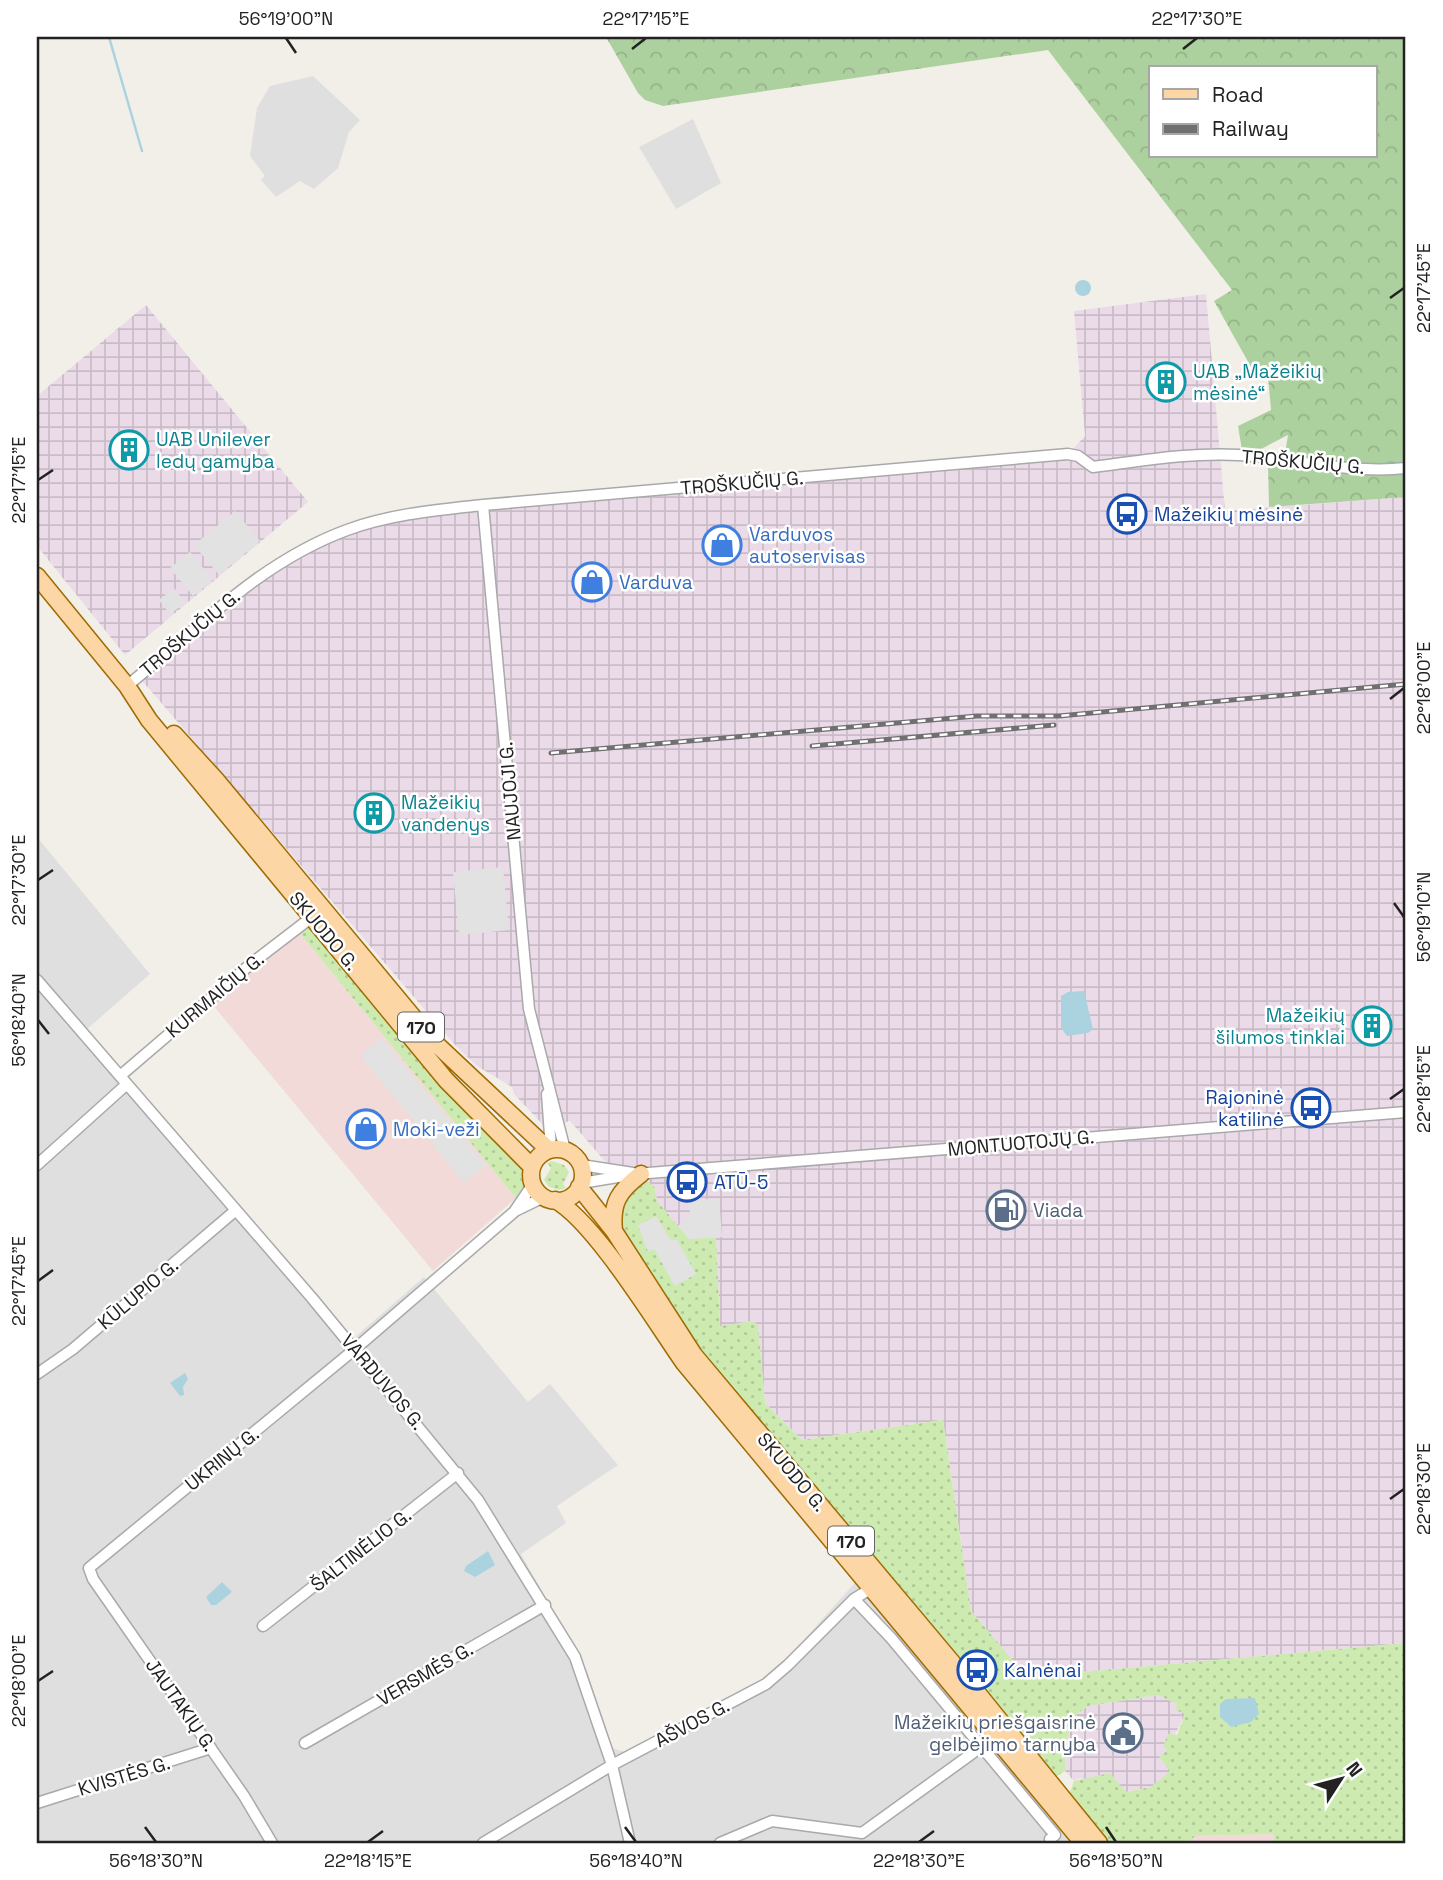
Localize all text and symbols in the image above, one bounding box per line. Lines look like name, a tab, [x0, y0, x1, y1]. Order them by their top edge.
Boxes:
text: 56°19'00"N	[239, 7, 333, 30]
text: 22°17'15"E	[603, 7, 689, 30]
text: 22°17'30"E	[1152, 7, 1242, 30]
legend	[1149, 66, 1376, 158]
text: Road	[1212, 81, 1264, 108]
text: Railway	[1212, 115, 1289, 142]
text: 22°17'45"E	[1412, 243, 1435, 333]
place label: UAB „Mažeikių mėsinė“	[1193, 359, 1322, 406]
building icon: UAB „Mažeikių mėsinė“	[1145, 361, 1187, 403]
place label: UAB Unilever ledų gamyba	[156, 427, 275, 474]
building icon: UAB Unilever ledų gamyba	[108, 429, 150, 471]
text: 22°17'15"E	[7, 437, 30, 523]
street label: TROŠKUČIŲ G.	[1240, 444, 1366, 480]
street label: TROŠKUČIŲ G.	[679, 465, 805, 501]
bus stop icon: Mažeikių mėsinė	[1106, 493, 1148, 535]
place label: Mažeikių mėsinė	[1154, 502, 1303, 527]
place label: Varduvos autoservisas	[749, 522, 866, 569]
shop icon: Varduvos autoservisas	[701, 524, 743, 566]
shop icon: Varduva	[571, 561, 613, 603]
place label: Varduva	[619, 570, 693, 595]
street label: TROŠKUČIŲ G.	[135, 584, 245, 682]
text: 22°18'00"E	[1412, 642, 1435, 734]
street label: NAUJOJI G.	[493, 741, 527, 841]
place label: Mažeikių vandenys	[401, 790, 490, 837]
building icon: Mažeikių vandenys	[353, 792, 395, 834]
text: 22°17'30"E	[7, 835, 30, 925]
text: 56°19'10"N	[1412, 872, 1435, 962]
street label: SKUODO G.	[284, 886, 364, 976]
street label: KURMAIČIŲ G.	[161, 947, 269, 1043]
text: 56°18'40"N	[7, 973, 30, 1067]
place label: Mažeikių šilumos tinklai	[1216, 1003, 1345, 1050]
building icon: Mažeikių šilumos tinklai	[1351, 1005, 1393, 1047]
road number: 170	[398, 1012, 444, 1042]
text: 22°18'15"E	[1412, 1045, 1435, 1133]
place label: Rajoninė katilinė	[1205, 1085, 1284, 1132]
bus stop icon: Rajoninė katilinė	[1290, 1087, 1332, 1129]
shop icon: Moki-veži	[345, 1108, 387, 1150]
place label: Moki-veži	[393, 1117, 480, 1142]
street label: MONTUOTOJŲ G.	[947, 1124, 1095, 1162]
bus stop icon: ATŪ-5	[666, 1161, 708, 1203]
place label: ATŪ-5	[714, 1170, 768, 1195]
fuel station icon: Viada	[985, 1189, 1027, 1231]
place label: Viada	[1033, 1198, 1083, 1223]
text: 22°17'45"E	[7, 1236, 30, 1326]
street label: KŪLUPIO G.	[92, 1253, 184, 1335]
street label: VARDUVOS G.	[335, 1329, 431, 1435]
street label: UKRINŲ G.	[180, 1421, 264, 1497]
street label: SKUODO G.	[752, 1427, 832, 1517]
text: 22°18'30"E	[1412, 1443, 1435, 1535]
street label: ŠALTINĖLIO G.	[306, 1503, 416, 1597]
road number: 170	[828, 1526, 874, 1556]
text: 22°18'00"E	[7, 1635, 30, 1727]
street label: VERSMĖS G.	[372, 1636, 478, 1712]
bus stop icon: Kalnėnai	[956, 1649, 998, 1691]
street label: JAUTAKIŲ G.	[140, 1654, 222, 1756]
place label: Kalnėnai	[1004, 1658, 1081, 1683]
street label: AŠVOS G.	[650, 1693, 734, 1753]
place label: Mažeikių priešgaisrinė gelbėjimo tarnyba	[894, 1710, 1096, 1757]
public building icon: Mažeikių priešgaisrinė gelbėjimo tarnyba	[1102, 1712, 1144, 1754]
north arrow	[1306, 1744, 1376, 1814]
street label: KVISTĖS G.	[75, 1750, 173, 1802]
text: N	[1340, 1757, 1368, 1782]
text: 56°18'30"N	[109, 1849, 203, 1872]
text: 22°18'15"E	[324, 1849, 412, 1872]
text: 56°18'40"N	[589, 1849, 683, 1872]
text: 22°18'30"E	[873, 1849, 965, 1872]
text: 56°18'50"N	[1069, 1849, 1163, 1872]

